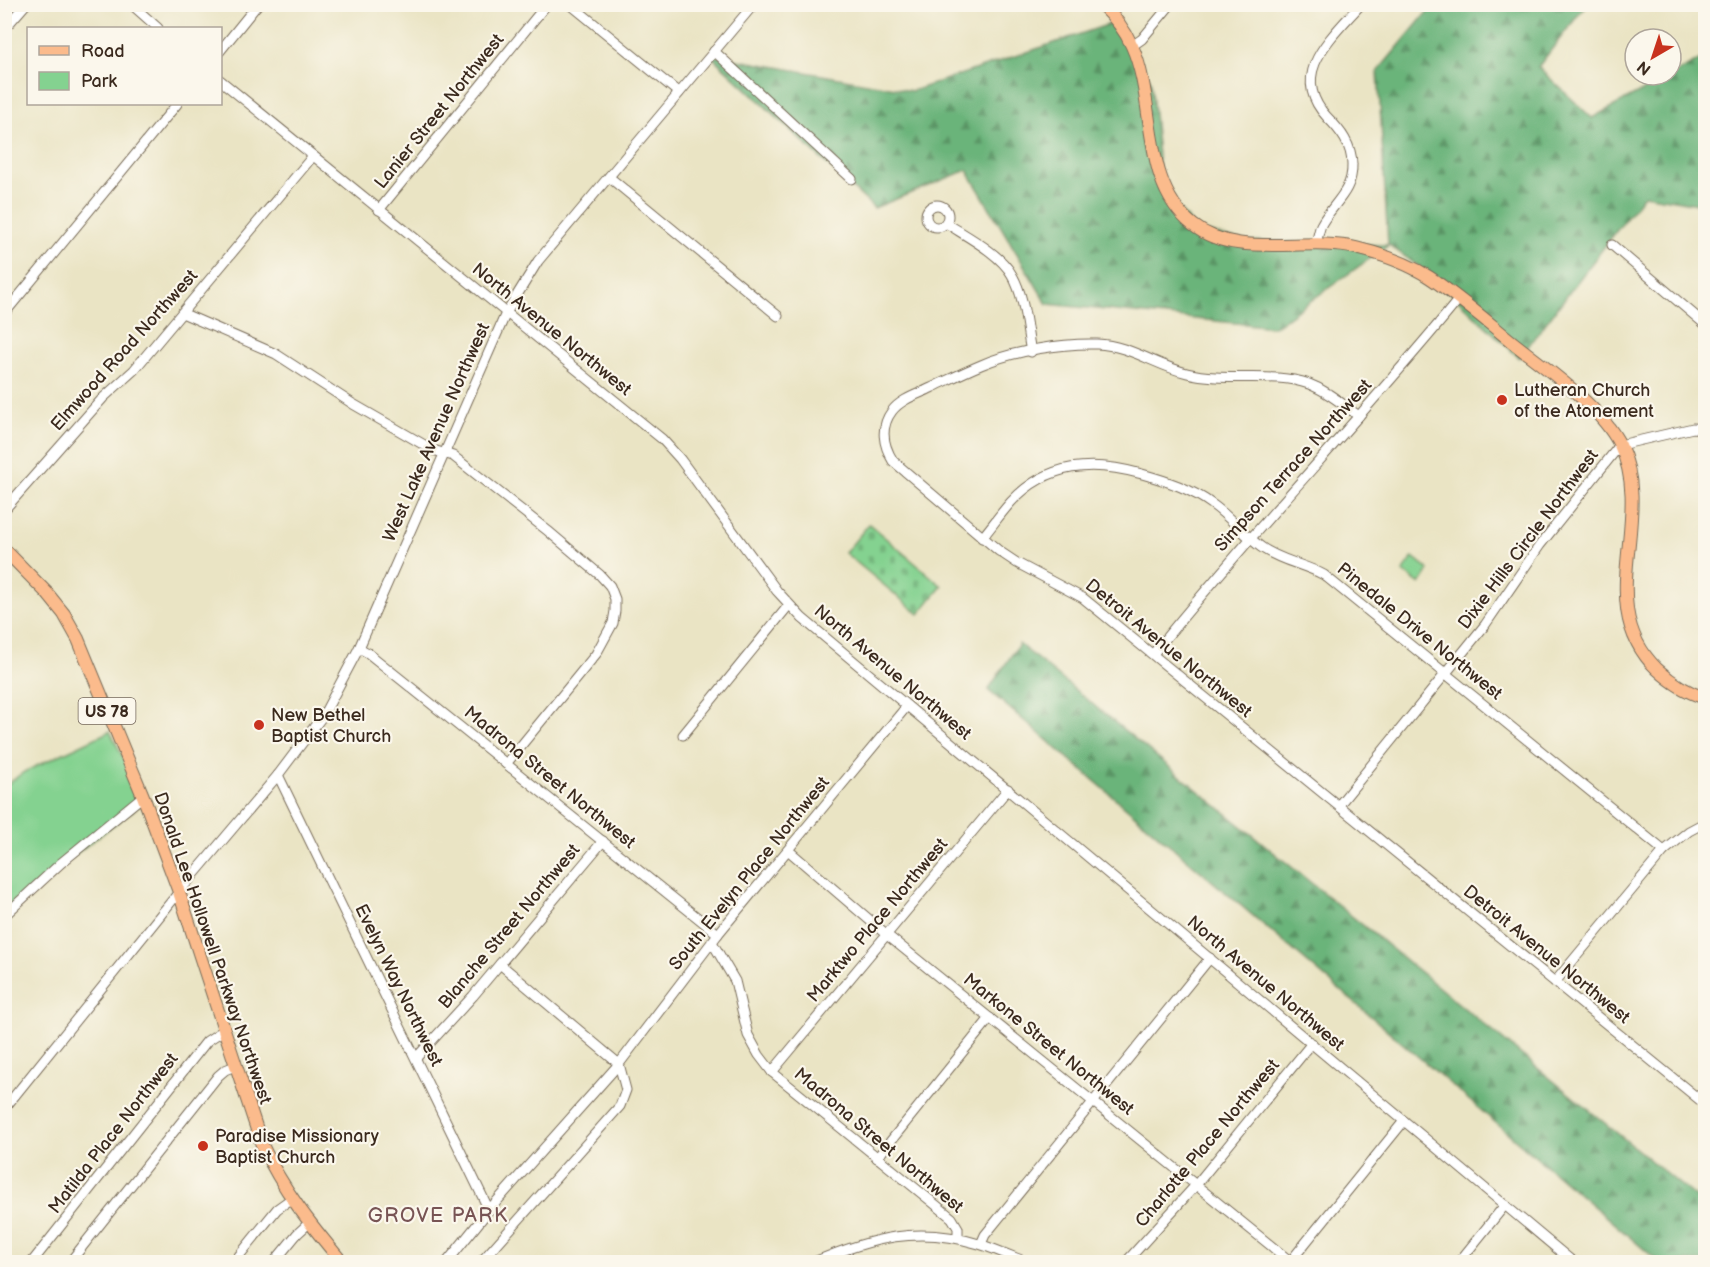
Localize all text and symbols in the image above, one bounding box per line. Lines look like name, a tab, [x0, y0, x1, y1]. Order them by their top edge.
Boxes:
legend	[27, 27, 222, 105]
north arrow	[1623, 27, 1683, 87]
street label: Lanier Street Northwest	[370, 29, 509, 193]
text: Road	[81, 41, 125, 62]
text: N	[1634, 56, 1655, 79]
text: Park	[81, 71, 117, 92]
street label: North Avenue Northwest	[468, 259, 636, 400]
street label: Elmwood Road Northwest	[46, 265, 203, 435]
street label: West Lake Avenue Northwest	[379, 319, 495, 545]
street label: Simpson Terrace Northwest	[1210, 375, 1377, 556]
place label: Lutheran Church of the Atonement	[1514, 380, 1654, 422]
marker: Lutheran Church of the Atonement	[1495, 393, 1509, 407]
street label: Dixie Hills Circle Northwest	[1454, 445, 1603, 633]
street label: Pinedale Drive Northwest	[1333, 558, 1507, 705]
street label: Detroit Avenue Northwest	[1081, 575, 1257, 722]
street label: North Avenue Northwest	[810, 600, 976, 745]
road number: US 78	[78, 698, 136, 724]
street label: Madrona Street Northwest	[460, 702, 640, 853]
place label: New Bethel Baptist Church	[271, 705, 391, 747]
marker: New Bethel Baptist Church	[252, 718, 266, 732]
street label: South Evelyn Place Northwest	[665, 772, 834, 974]
street label: Donald Lee Hollowell Parkway Northwest	[149, 790, 276, 1107]
street label: Marktwo Place Northwest	[803, 834, 952, 1007]
street label: Blanche Street Northwest	[434, 839, 585, 1013]
street label: Detroit Avenue Northwest	[1459, 881, 1635, 1028]
street label: Evelyn Way Northwest	[350, 901, 447, 1070]
street label: North Avenue Northwest	[1183, 911, 1349, 1056]
street label: Markone Street Northwest	[959, 969, 1139, 1120]
street label: Matilda Place Northwest	[44, 1048, 183, 1218]
street label: Charlotte Place Northwest	[1131, 1055, 1284, 1232]
street label: Madrona Street Northwest	[790, 1063, 968, 1218]
place label: Paradise Missionary Baptist Church	[215, 1126, 380, 1168]
marker: Paradise Missionary Baptist Church	[196, 1139, 210, 1153]
district label: GROVE PARK	[368, 1204, 508, 1228]

